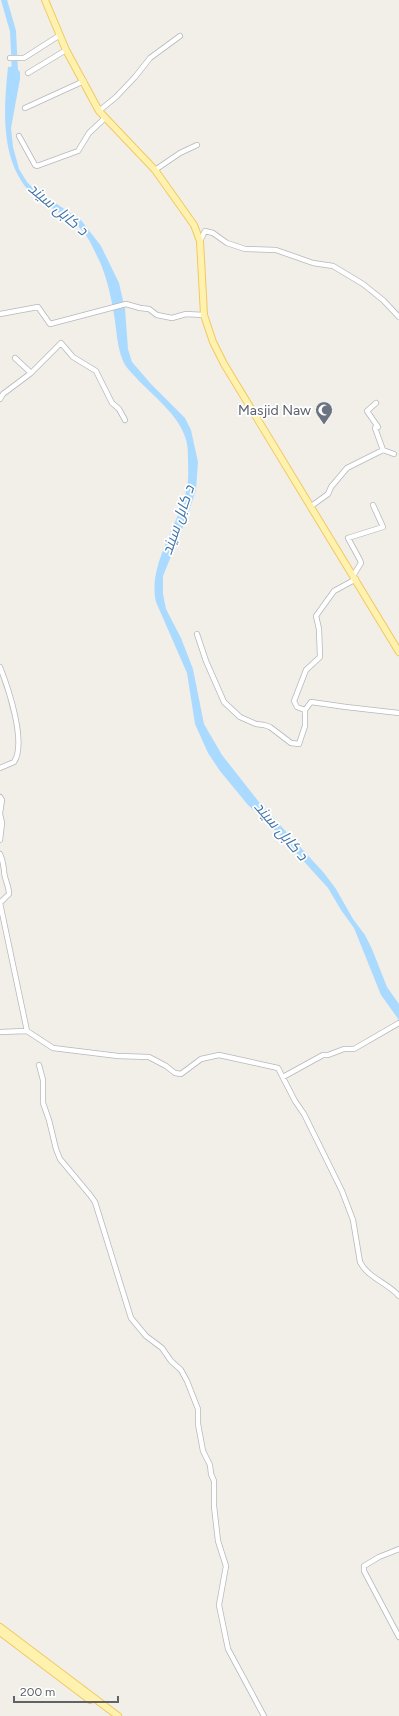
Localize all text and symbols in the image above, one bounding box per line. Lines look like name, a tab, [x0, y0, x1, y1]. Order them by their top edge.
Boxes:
water label: د کابل سيند	[25, 179, 92, 240]
mosque icon: Masjid Naw	[314, 400, 334, 425]
place label: Masjid Naw	[238, 402, 311, 419]
water label: د کابل سيند	[158, 482, 199, 557]
water label: د کابل سيند	[251, 798, 312, 865]
scale bar	[14, 1678, 118, 1704]
text: 200 m	[20, 1685, 55, 1699]

